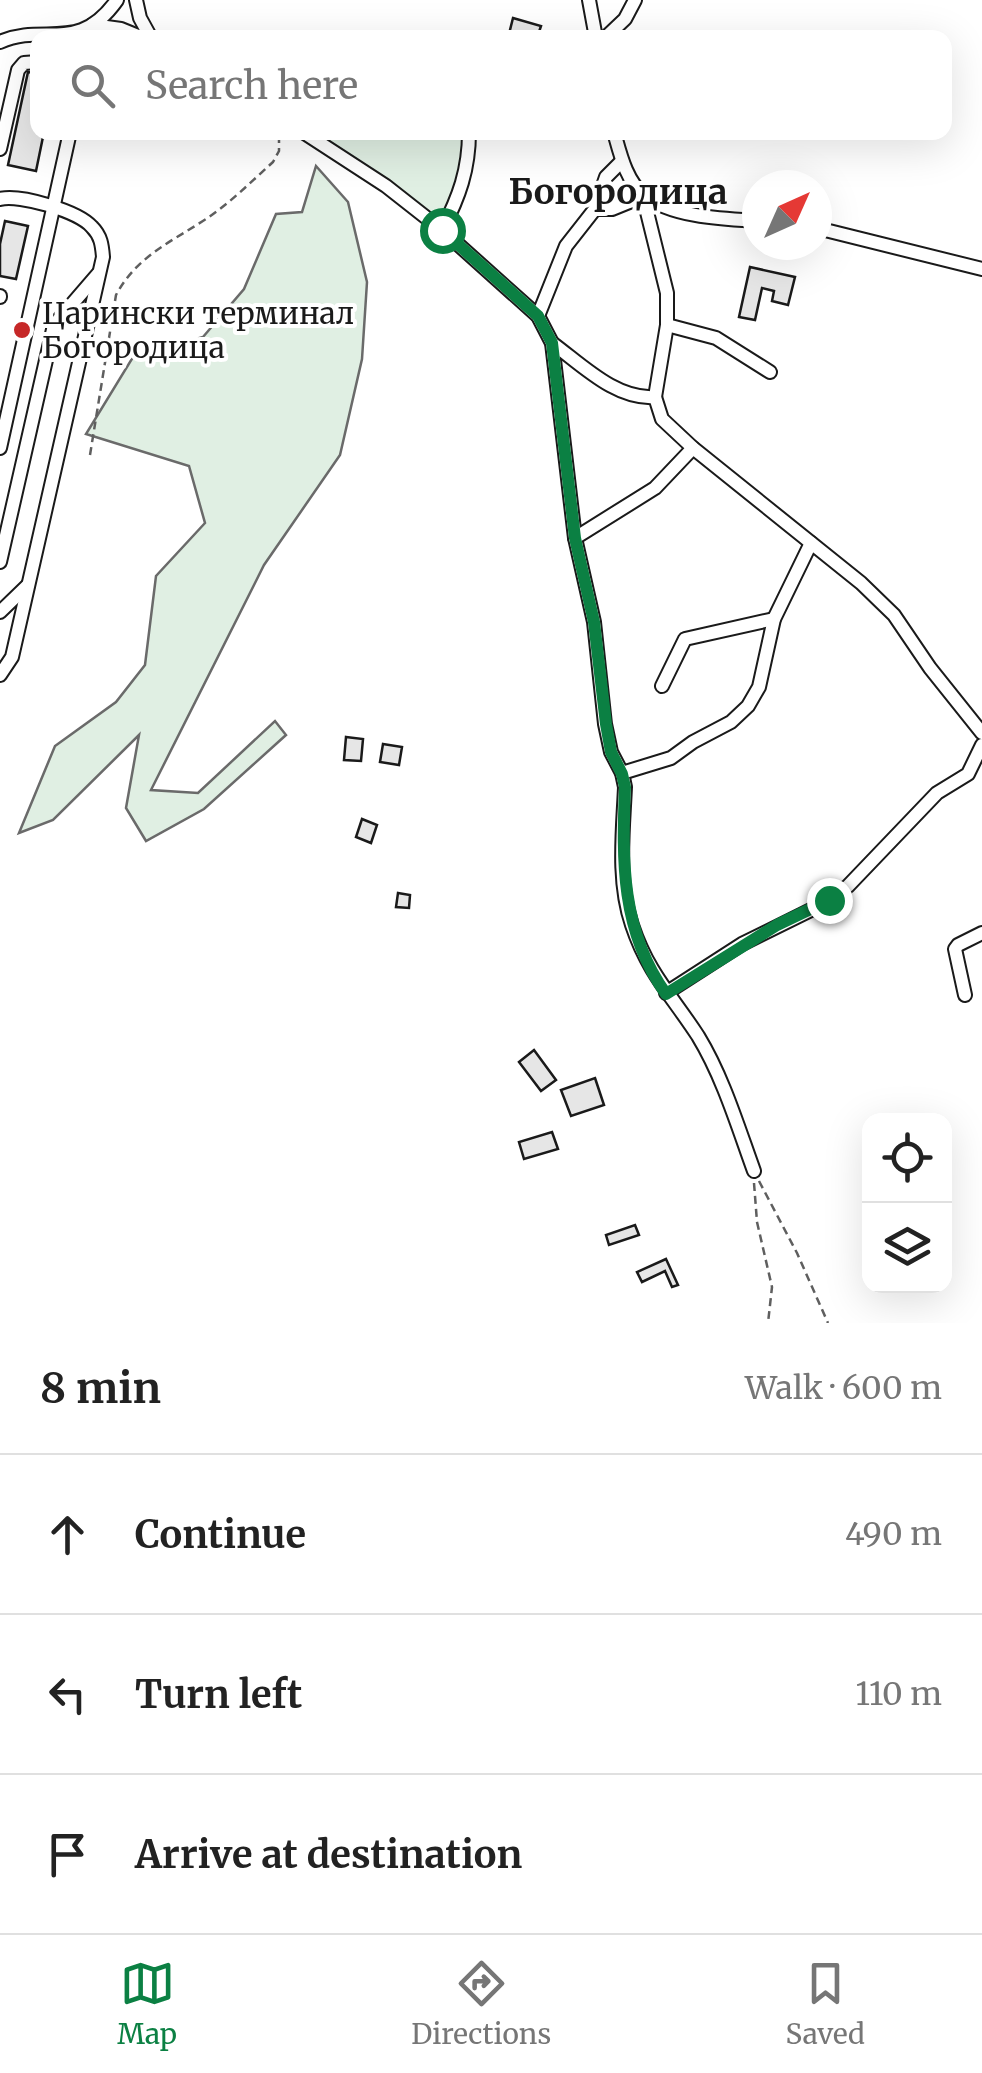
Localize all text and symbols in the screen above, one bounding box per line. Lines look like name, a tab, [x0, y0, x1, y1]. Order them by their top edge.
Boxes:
search box	[30, 30, 952, 140]
icon: search	[65, 58, 120, 113]
text: Search here	[145, 62, 358, 109]
district label: Богородица	[508, 170, 728, 214]
north arrow	[742, 170, 832, 260]
route start	[420, 208, 466, 254]
place label: Царински терминал Богородица	[42, 294, 354, 366]
marker: Царински терминал Богородица	[11, 319, 33, 341]
route end	[807, 878, 853, 924]
map controls	[862, 1113, 952, 1293]
button: locate	[862, 1113, 952, 1203]
button: layers	[862, 1203, 952, 1293]
text: 8 min	[40, 1362, 161, 1414]
text: Walk · 600 m	[745, 1368, 942, 1408]
icon: ahead	[40, 1507, 95, 1562]
text: Continue	[135, 1511, 306, 1558]
text: 490 m	[845, 1514, 942, 1554]
icon: left	[40, 1667, 95, 1722]
text: Turn left	[135, 1671, 302, 1718]
text: 110 m	[855, 1674, 942, 1714]
icon: arrive	[40, 1827, 95, 1882]
text: Arrive at destination	[135, 1831, 522, 1878]
tab: Map	[117, 1956, 177, 2052]
tab: Directions	[411, 1956, 551, 2052]
tab: Saved	[785, 1956, 865, 2052]

